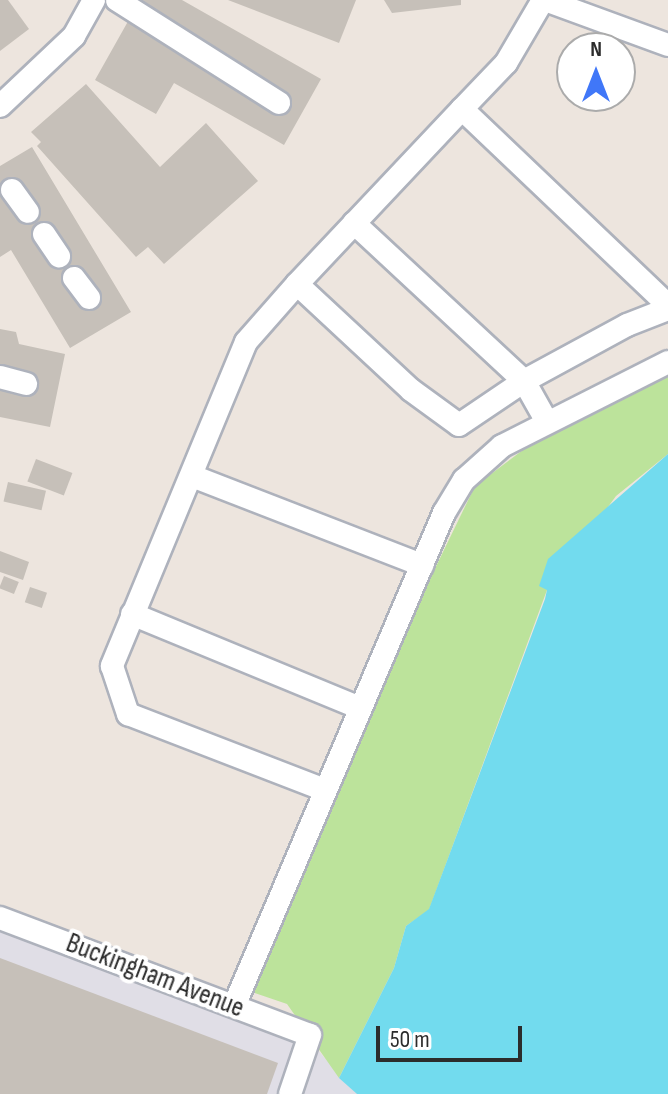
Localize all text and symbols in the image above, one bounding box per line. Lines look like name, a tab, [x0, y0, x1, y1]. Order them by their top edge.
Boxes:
north arrow	[556, 32, 636, 112]
text: N	[590, 36, 602, 63]
street label: Buckingham Avenue	[61, 927, 249, 1025]
scale bar	[380, 1010, 526, 1060]
text: 50 m	[390, 1025, 430, 1054]

